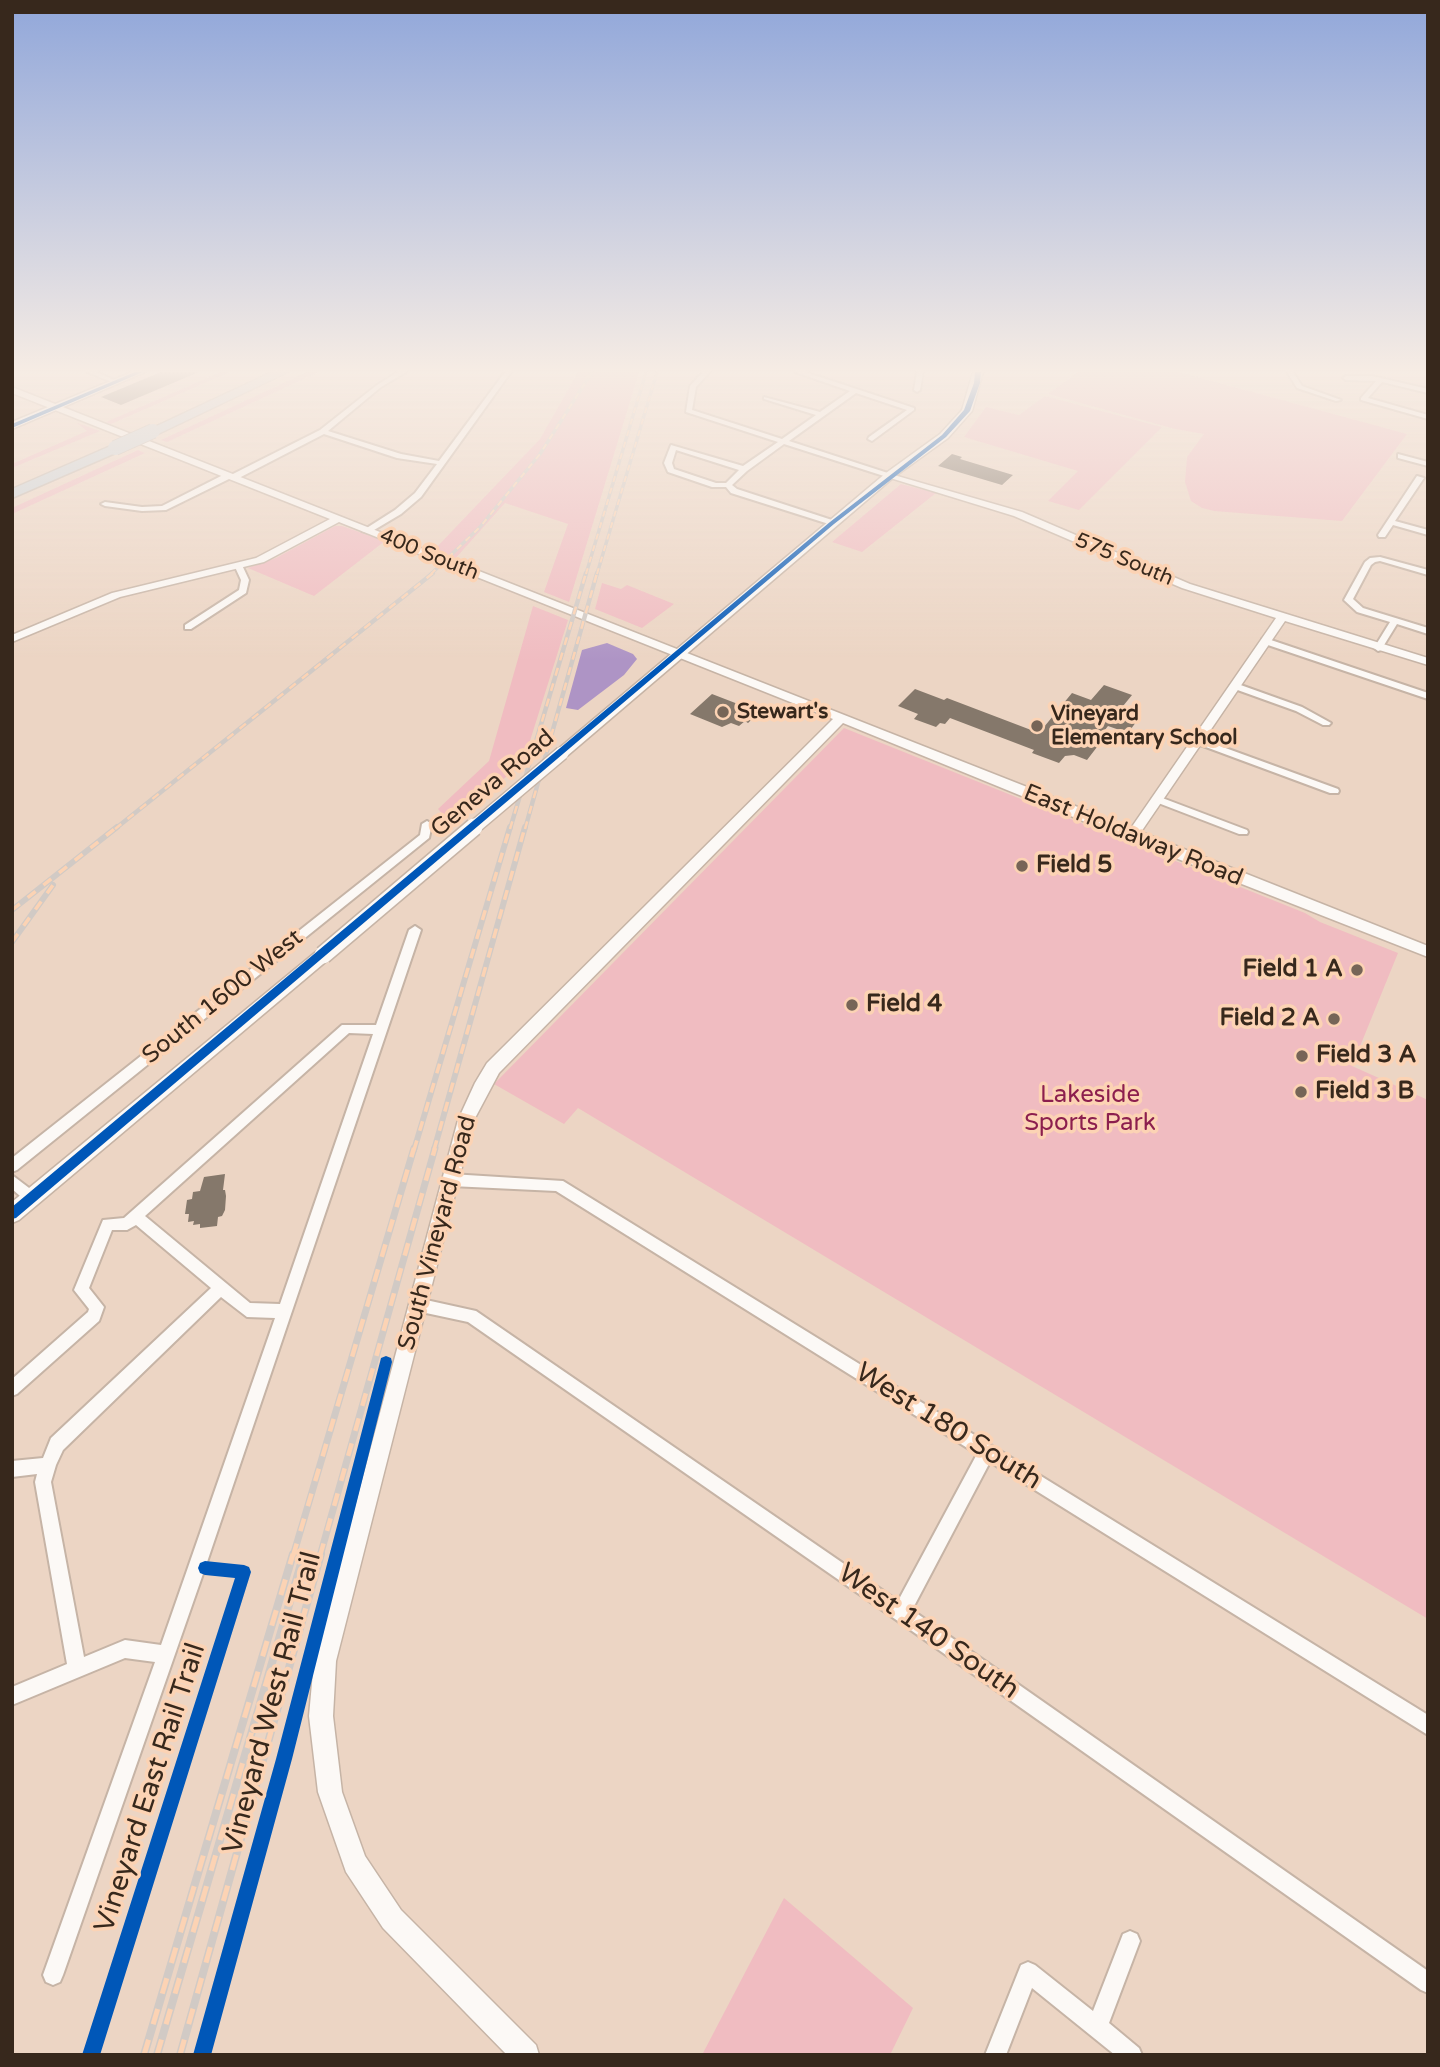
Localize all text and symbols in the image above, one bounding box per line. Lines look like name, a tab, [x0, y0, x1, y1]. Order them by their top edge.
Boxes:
street label: 400 South	[376, 524, 482, 586]
street label: 575 South	[1071, 528, 1177, 592]
place label: Stewart's	[737, 699, 828, 725]
place label: Vineyard Elementary School	[1051, 701, 1238, 751]
marker: Stewart's	[715, 704, 731, 720]
marker: Vineyard Elementary School	[1029, 718, 1045, 734]
street label: Geneva Road	[425, 724, 561, 844]
street label: East Holdaway Road	[1019, 779, 1247, 893]
place label: Field 5	[1036, 852, 1112, 880]
marker: Field 5	[1014, 858, 1030, 874]
street label: South 1600 West	[137, 924, 309, 1070]
place label: Field 1 A	[1243, 956, 1343, 984]
marker: Field 1 A	[1349, 962, 1365, 978]
place label: Field 4	[866, 991, 942, 1019]
marker: Field 4	[844, 997, 860, 1013]
place label: Field 2 A	[1220, 1005, 1320, 1033]
marker: Field 2 A	[1326, 1011, 1342, 1027]
place label: Field 3 A	[1316, 1042, 1416, 1070]
marker: Field 3 A	[1294, 1048, 1310, 1064]
place label: Field 3 B	[1315, 1078, 1414, 1106]
park label: Lakeside Sports Park	[1024, 1082, 1156, 1138]
marker: Field 3 B	[1293, 1084, 1309, 1100]
street label: South Vineyard Road	[393, 1113, 483, 1353]
street label: West 180 South	[849, 1356, 1047, 1498]
street label: Vineyard West Rail Trail	[216, 1548, 330, 1858]
street label: West 140 South	[831, 1557, 1025, 1707]
street label: Vineyard East Rail Trail	[88, 1639, 214, 1937]

